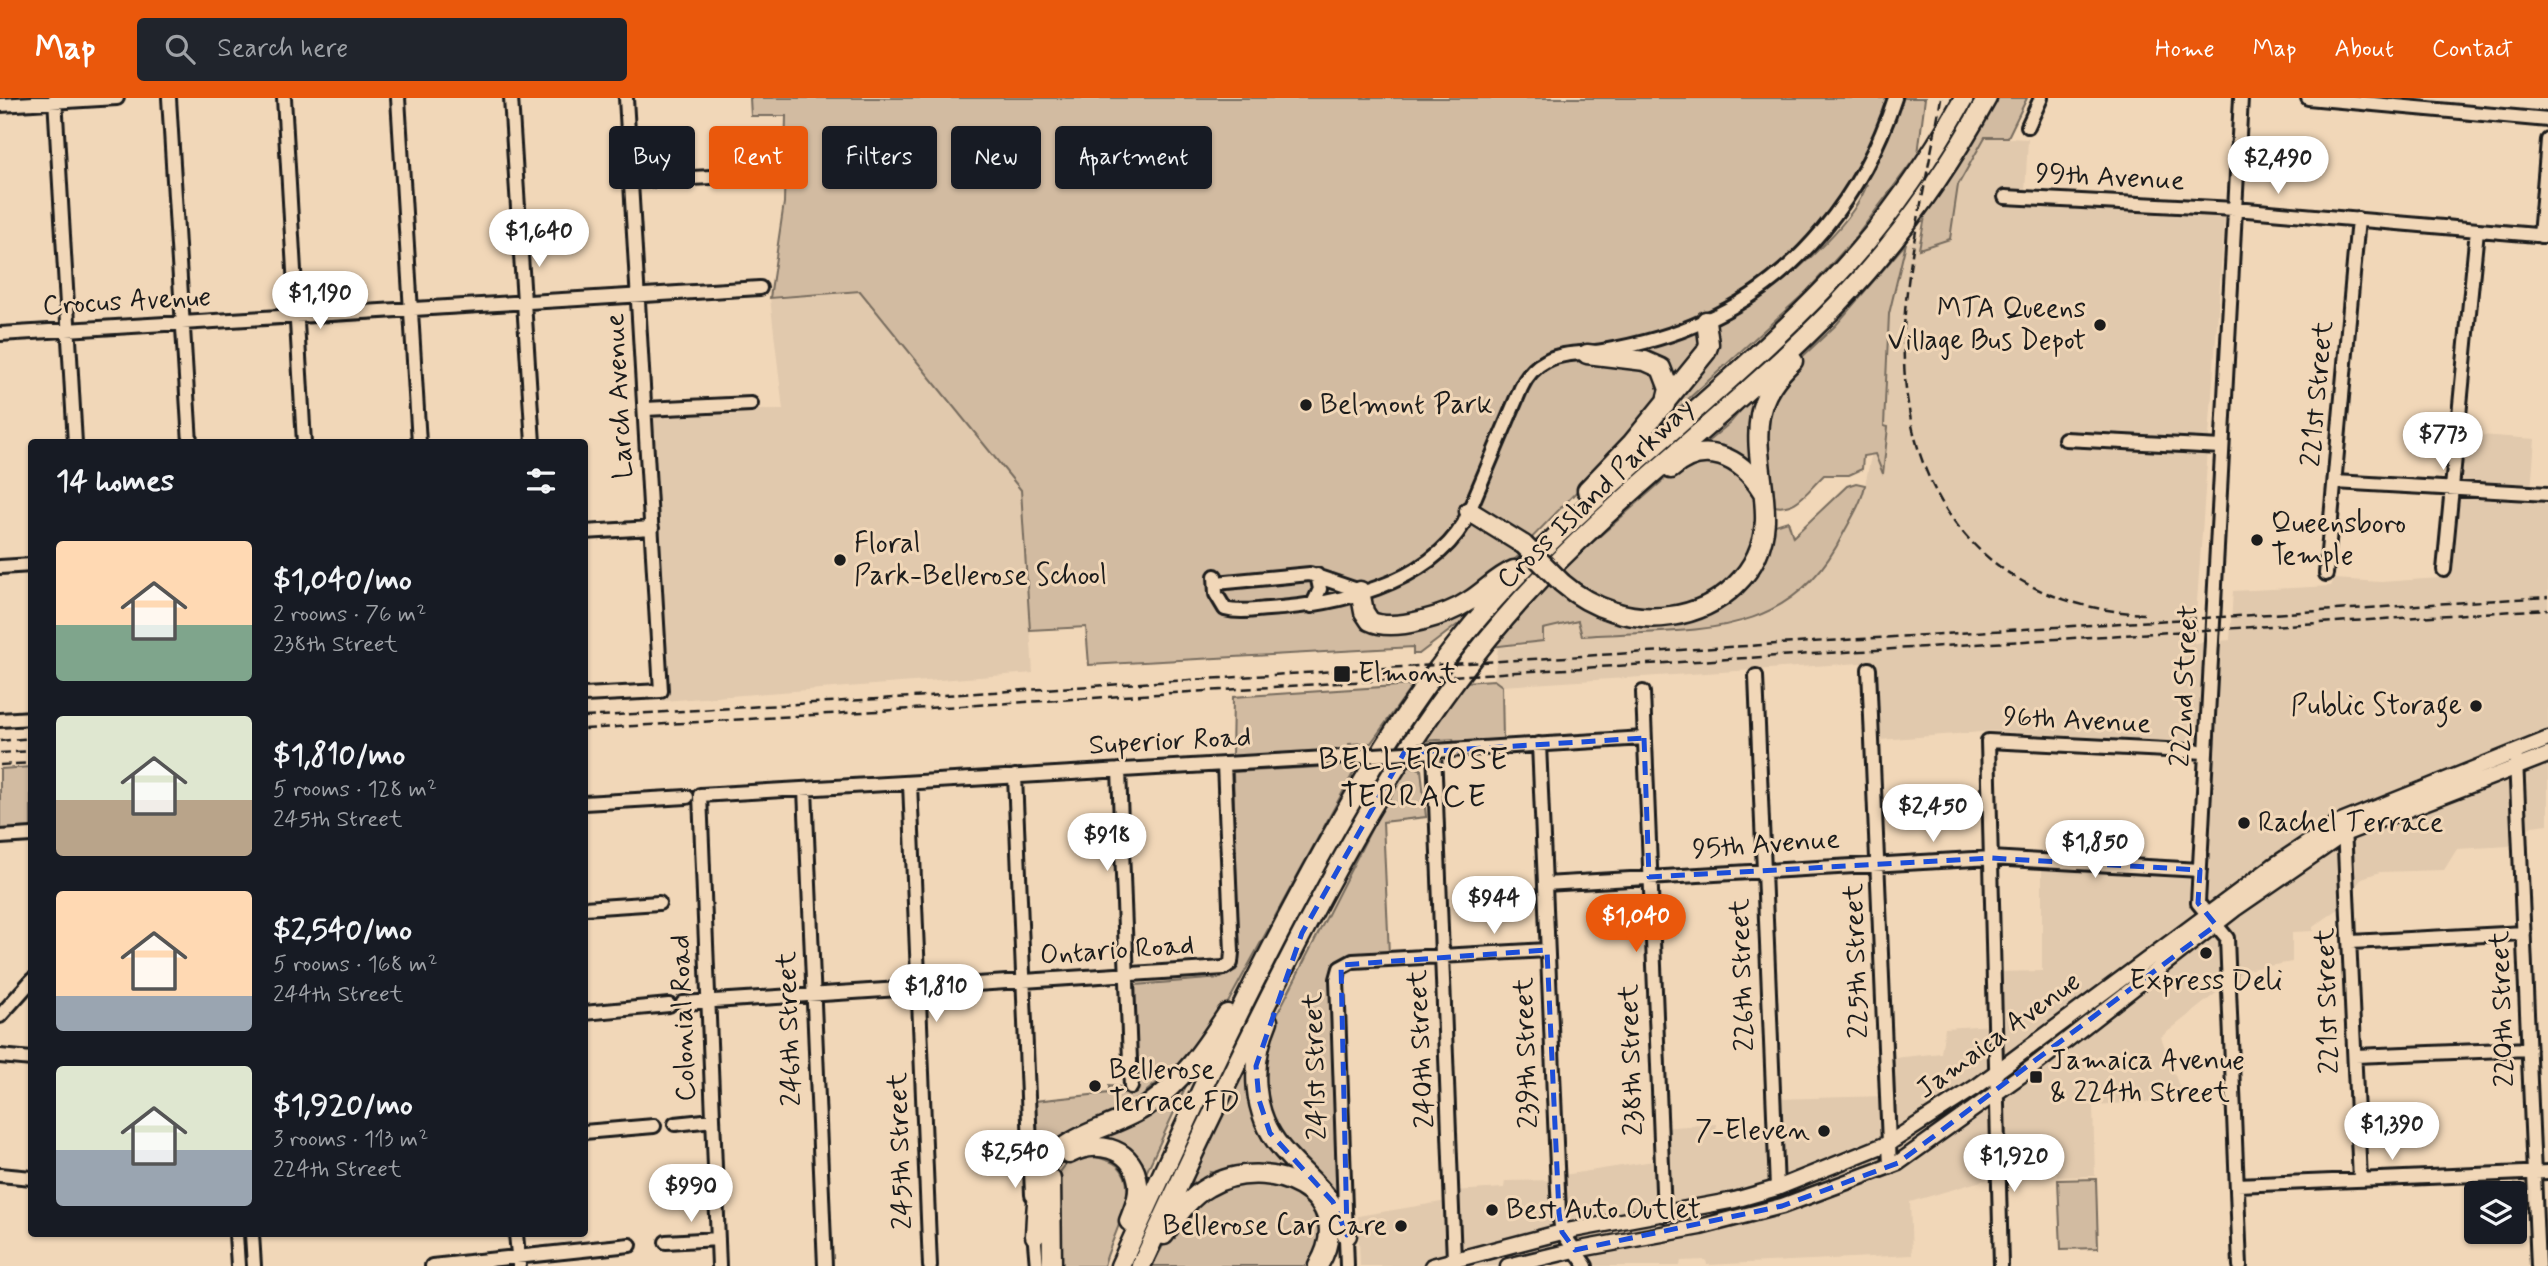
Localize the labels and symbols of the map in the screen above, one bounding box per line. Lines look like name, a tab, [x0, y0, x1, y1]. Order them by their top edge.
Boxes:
pin: $2,490	[2221, 136, 2335, 196]
street label: 99th Avenue	[2034, 156, 2186, 200]
pin: $1,640	[482, 209, 596, 269]
pin: $1,190	[263, 272, 377, 331]
street label: Crocus Avenue	[42, 279, 212, 325]
place label: MTA Queens Village Bus Depot	[1887, 291, 2086, 360]
street label: Larch Avenue	[597, 312, 643, 480]
marker: MTA Queens Village Bus Depot	[2092, 317, 2108, 333]
street label: 221st Street	[2293, 319, 2343, 469]
place label: Belmont Park	[1320, 387, 1493, 424]
street label: Cross Island Parkway	[1489, 390, 1703, 598]
marker: Belmont Park	[1298, 397, 1314, 413]
pin: $773	[2402, 412, 2484, 472]
place label: Queensboro Temple	[2271, 506, 2406, 575]
place label: Floral Park-Bellerose School	[854, 526, 1107, 595]
marker: Queensboro Temple	[2249, 532, 2265, 548]
marker: Floral Park-Bellerose School	[832, 552, 848, 568]
street label: 222nd Street	[2162, 604, 2208, 768]
place label: Elmont	[1358, 656, 1458, 693]
marker: Elmont	[1332, 664, 1352, 684]
place label: Public Storage	[2291, 688, 2462, 728]
marker: Public Storage	[2468, 698, 2484, 714]
street label: 96th Avenue	[2002, 699, 2152, 743]
street label: Superior Road	[1088, 719, 1252, 765]
district label: BELLEROSE TERRACE	[1318, 739, 1510, 818]
pin: $2,450	[1876, 784, 1990, 844]
place label: Rachel Terrace	[2258, 805, 2444, 842]
pin: $918	[1066, 814, 1148, 873]
marker: Rachel Terrace	[2236, 815, 2252, 831]
pin: $1,850	[2038, 820, 2152, 880]
street label: 95th Avenue	[1691, 821, 1841, 869]
pin: $944	[1453, 876, 1535, 936]
street label: 225th Street	[1836, 882, 1878, 1039]
pin: $1,040	[1579, 894, 1693, 954]
street label: 226th Street	[1722, 897, 1764, 1052]
street label: Ontario Road	[1039, 927, 1195, 975]
street label: 221st Street	[2307, 927, 2349, 1075]
street label: 220th Street	[2482, 930, 2524, 1088]
street label: Colonial Road	[663, 934, 705, 1102]
marker: Express Deli	[2198, 945, 2214, 961]
street label: 246th Street	[769, 950, 811, 1107]
place label: Express Deli	[2129, 963, 2283, 1000]
pin: $1,810	[879, 964, 993, 1024]
street label: Jamaica Avenue	[1909, 964, 2089, 1108]
street label: 240th Street	[1399, 968, 1445, 1129]
street label: 239th Street	[1506, 976, 1548, 1129]
street label: 238th Street	[1611, 983, 1653, 1137]
street label: 241st Street	[1295, 991, 1337, 1141]
place label: Jamaica Avenue & 224th Street	[2050, 1043, 2245, 1112]
place label: Bellerose Terrace FD	[1109, 1052, 1240, 1121]
marker: Jamaica Avenue & 224th Street	[2028, 1069, 2044, 1085]
street label: 245th Street	[880, 1071, 922, 1230]
marker: Bellerose Terrace FD	[1087, 1078, 1103, 1094]
pin: $1,390	[2335, 1102, 2449, 1162]
place label: 7-Eleven	[1695, 1113, 1810, 1150]
marker: 7-Eleven	[1816, 1123, 1832, 1139]
pin: $2,540	[958, 1130, 1072, 1190]
pin: $1,920	[1957, 1134, 2071, 1194]
pin: $990	[650, 1164, 732, 1224]
place label: Best Auto Outlet	[1506, 1192, 1701, 1229]
marker: Best Auto Outlet	[1484, 1202, 1500, 1218]
place label: Bellerose Car Care	[1163, 1208, 1387, 1245]
marker: Bellerose Car Care	[1393, 1218, 1409, 1234]

